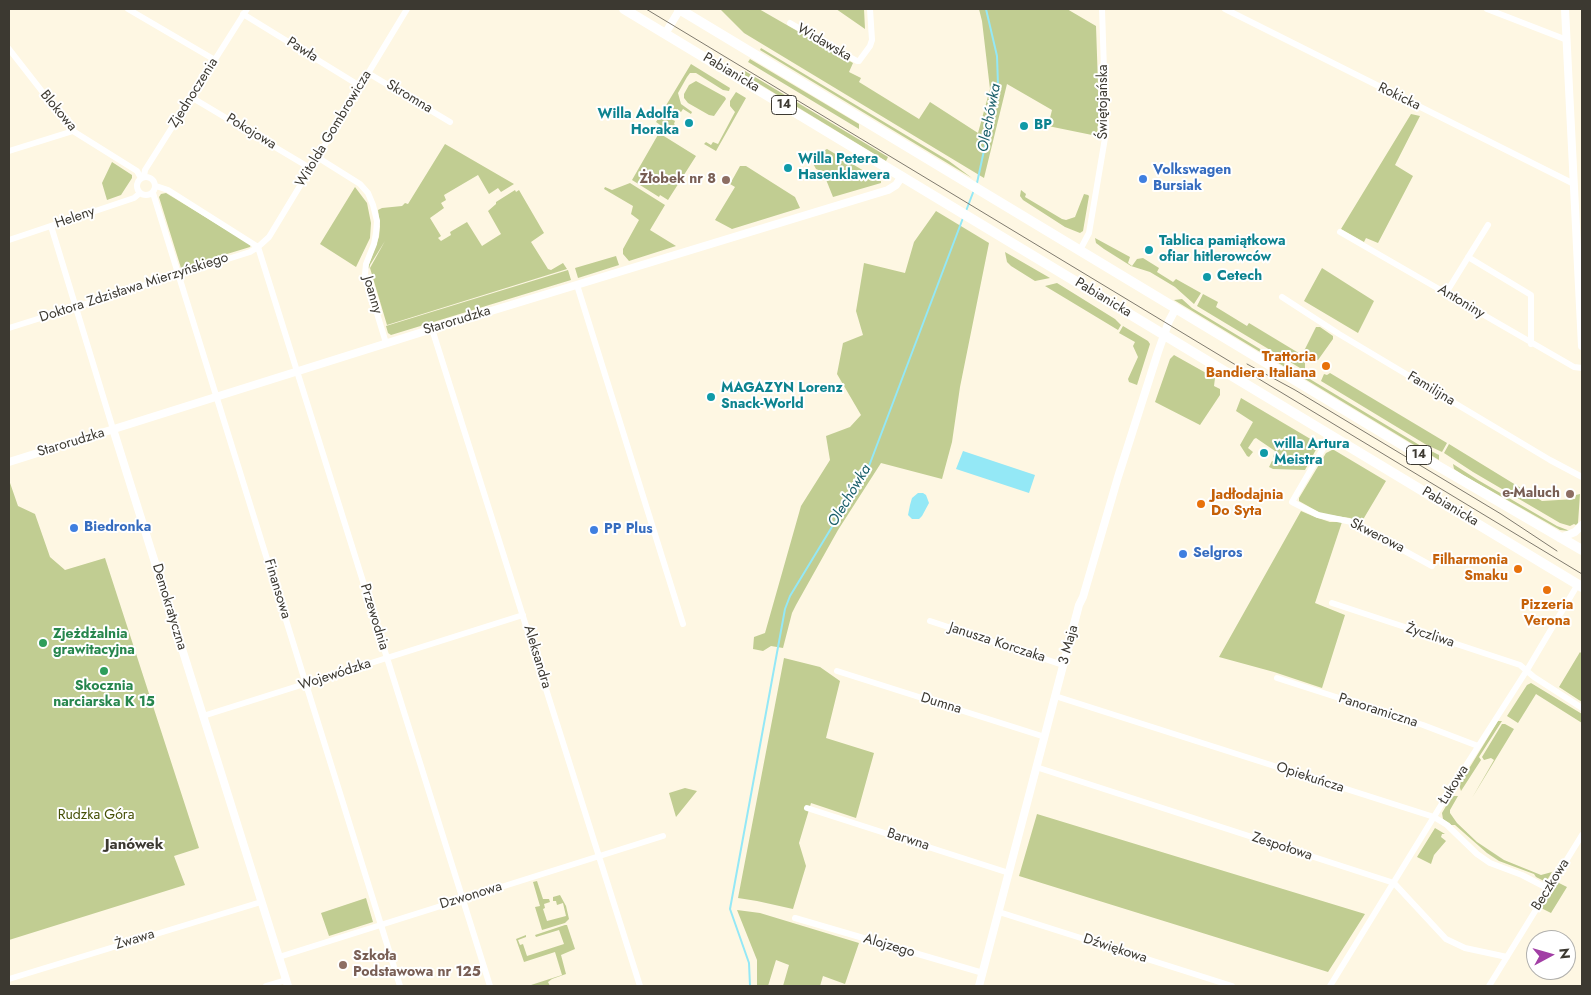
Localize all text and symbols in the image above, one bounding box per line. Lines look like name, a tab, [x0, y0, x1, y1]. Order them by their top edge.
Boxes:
street label: Widawska	[794, 21, 854, 65]
street label: Pawła	[283, 34, 321, 66]
street label: Pabianicka	[700, 50, 762, 96]
street label: Zjednoczenia	[166, 55, 222, 131]
street label: Świętojańska	[1096, 64, 1112, 140]
street label: Witolda Gombrowicza	[293, 68, 375, 190]
street label: Skromna	[383, 77, 435, 117]
street label: Rokicka	[1375, 80, 1423, 114]
water label: Olechówka	[975, 82, 1005, 154]
street label: Blokowa	[36, 87, 80, 135]
road number: 14	[772, 96, 796, 114]
place label: Willa Adolfa Horaka	[598, 107, 679, 140]
street label: Pokojowa	[223, 110, 279, 154]
marker: Willa Adolfa Horaka	[683, 117, 695, 129]
place label: BP	[1034, 118, 1052, 134]
marker: BP	[1018, 120, 1030, 132]
place label: Willa Petera Hasenklawera	[798, 152, 890, 184]
marker: Willa Petera Hasenklawera	[782, 162, 794, 174]
place label: Volkswagen Bursiak	[1153, 163, 1231, 196]
place label: Żłobek nr 8	[640, 172, 716, 188]
marker: Volkswagen Bursiak	[1137, 173, 1149, 185]
marker: Żłobek nr 8	[720, 174, 732, 186]
street label: Heleny	[53, 203, 97, 233]
place label: Tablica pamiątkowa ofiar hitlerowców	[1159, 234, 1286, 266]
marker: Tablica pamiątkowa ofiar hitlerowców	[1143, 244, 1155, 256]
street label: Doktora Zdzisława Mierzyńskiego	[37, 249, 231, 327]
place label: Cetech	[1217, 269, 1262, 285]
marker: Cetech	[1201, 271, 1213, 283]
street label: Joanny	[359, 274, 385, 316]
street label: Pabianicka	[1072, 275, 1134, 321]
street label: Antoniny	[1434, 281, 1488, 323]
street label: Starorudzka	[421, 303, 493, 339]
place label: Trattoria Bandiera Italiana	[1206, 350, 1316, 382]
marker: Trattoria Bandiera Italiana	[1320, 360, 1332, 372]
street label: Familijna	[1404, 368, 1458, 410]
place label: MAGAZYN Lorenz Snack-World	[721, 381, 843, 414]
marker: MAGAZYN Lorenz Snack-World	[705, 391, 717, 403]
street label: Starorudzka	[35, 425, 107, 461]
place label: willa Artura Meistra	[1274, 437, 1350, 470]
road number: 14	[1406, 446, 1432, 464]
marker: willa Artura Meistra	[1258, 447, 1270, 459]
water label: Olechówka	[824, 462, 876, 530]
street label: Pabianicka	[1419, 484, 1481, 530]
place label: e-Maluch	[1502, 486, 1560, 502]
place label: Jadłodajnia Do Syta	[1211, 488, 1283, 520]
marker: e-Maluch	[1564, 488, 1576, 500]
marker: Jadłodajnia Do Syta	[1195, 498, 1207, 510]
street label: Skwerowa	[1347, 515, 1407, 557]
place label: Biedronka	[84, 520, 151, 536]
marker: Biedronka	[68, 522, 80, 534]
place label: PP Plus	[604, 522, 653, 538]
marker: PP Plus	[588, 524, 600, 536]
place label: Selgros	[1193, 546, 1242, 562]
marker: Selgros	[1177, 548, 1189, 560]
place label: Filharmonia Smaku	[1432, 553, 1508, 586]
street label: Finansowa	[260, 557, 294, 621]
street label: Demokratyczna	[148, 562, 190, 652]
marker: Filharmonia Smaku	[1512, 563, 1524, 575]
street label: Przewodnia	[356, 582, 392, 652]
marker: Pizzeria Verona	[1541, 584, 1553, 596]
place label: Pizzeria Verona	[1521, 598, 1573, 630]
street label: Janusza Korczaka	[947, 620, 1047, 666]
street label: Życzliwa	[1404, 620, 1456, 652]
street label: Aleksandra	[519, 623, 555, 691]
street label: 3 Maja	[1056, 623, 1082, 667]
place label: Zjeżdżalnia grawitacyjna	[53, 627, 135, 660]
marker: Zjeżdżalnia grawitacyjna	[37, 637, 49, 649]
street label: Wojewódzka	[297, 655, 373, 695]
marker: Skocznia narciarska K 15	[98, 665, 110, 677]
place label: Skocznia narciarska K 15	[53, 679, 155, 712]
street label: Dumna	[919, 690, 963, 718]
street label: Panoramiczna	[1336, 690, 1420, 732]
street label: Opiekuńcza	[1274, 759, 1346, 797]
street label: Łukowa	[1435, 762, 1473, 808]
park label: Rudzka Góra	[58, 808, 134, 824]
street label: Barwna	[885, 825, 931, 855]
street label: Zespołowa	[1250, 829, 1314, 865]
district label: Janówek	[105, 836, 163, 854]
street label: Beczkowa	[1529, 856, 1573, 914]
street label: Dzwonowa	[438, 879, 504, 913]
street label: Żwawa	[113, 926, 157, 954]
north arrow	[1526, 930, 1576, 980]
street label: Alojzego	[861, 931, 917, 961]
street label: Dźwiękowa	[1081, 931, 1149, 967]
text: N	[1554, 947, 1575, 960]
place label: Szkoła Podstawowa nr 125	[353, 949, 481, 982]
marker: Szkoła Podstawowa nr 125	[337, 959, 349, 971]

